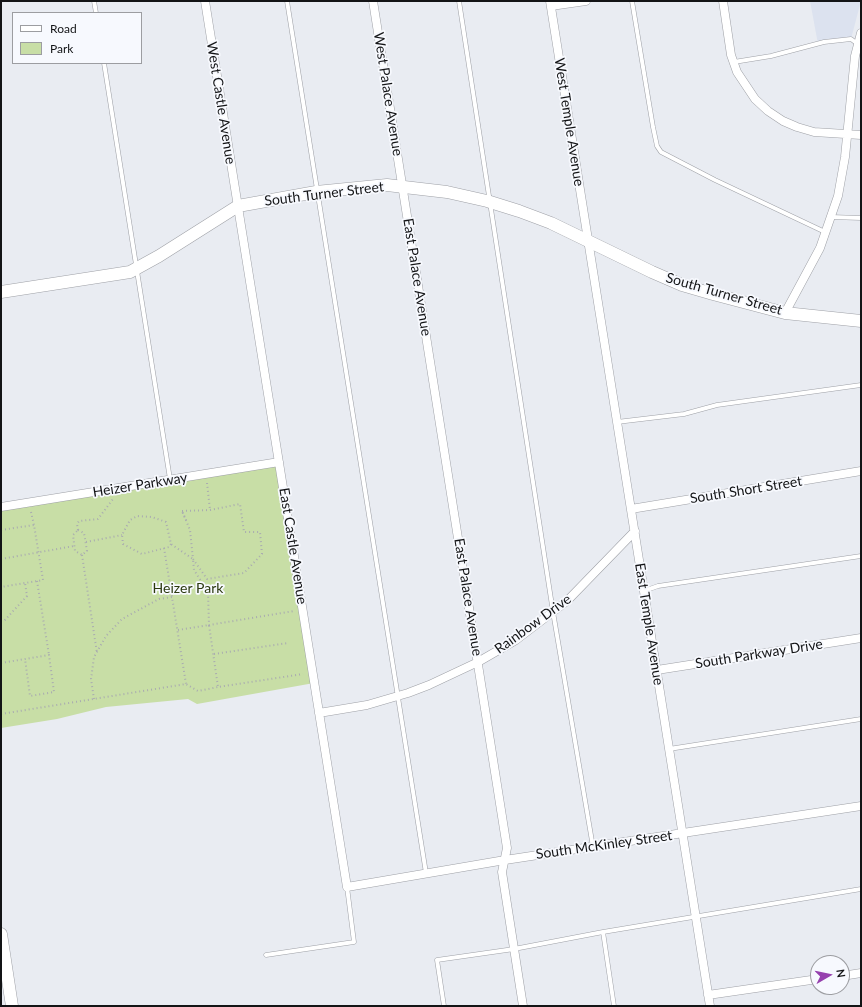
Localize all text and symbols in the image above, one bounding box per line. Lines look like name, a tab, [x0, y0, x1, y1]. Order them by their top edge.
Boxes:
legend	[12, 12, 142, 64]
text: Road	[50, 21, 77, 36]
street label: West Palace Avenue	[370, 31, 406, 157]
text: Park	[50, 41, 73, 56]
street label: West Castle Avenue	[203, 41, 239, 165]
street label: West Temple Avenue	[551, 57, 587, 187]
street label: South Turner Street	[263, 178, 385, 210]
street label: East Palace Avenue	[399, 217, 435, 337]
street label: South Turner Street	[664, 269, 784, 319]
street label: Heizer Parkway	[91, 469, 189, 501]
street label: South Short Street	[689, 473, 803, 507]
street label: East Castle Avenue	[276, 487, 310, 605]
street label: East Palace Avenue	[450, 537, 486, 657]
street label: East Temple Avenue	[631, 562, 667, 686]
park label: Heizer Park	[153, 580, 223, 596]
street label: Rainbow Drive	[491, 591, 575, 657]
street label: South Parkway Drive	[694, 636, 824, 672]
street label: South McKinley Street	[535, 827, 673, 863]
north arrow	[810, 955, 850, 995]
text: N	[834, 968, 848, 978]

